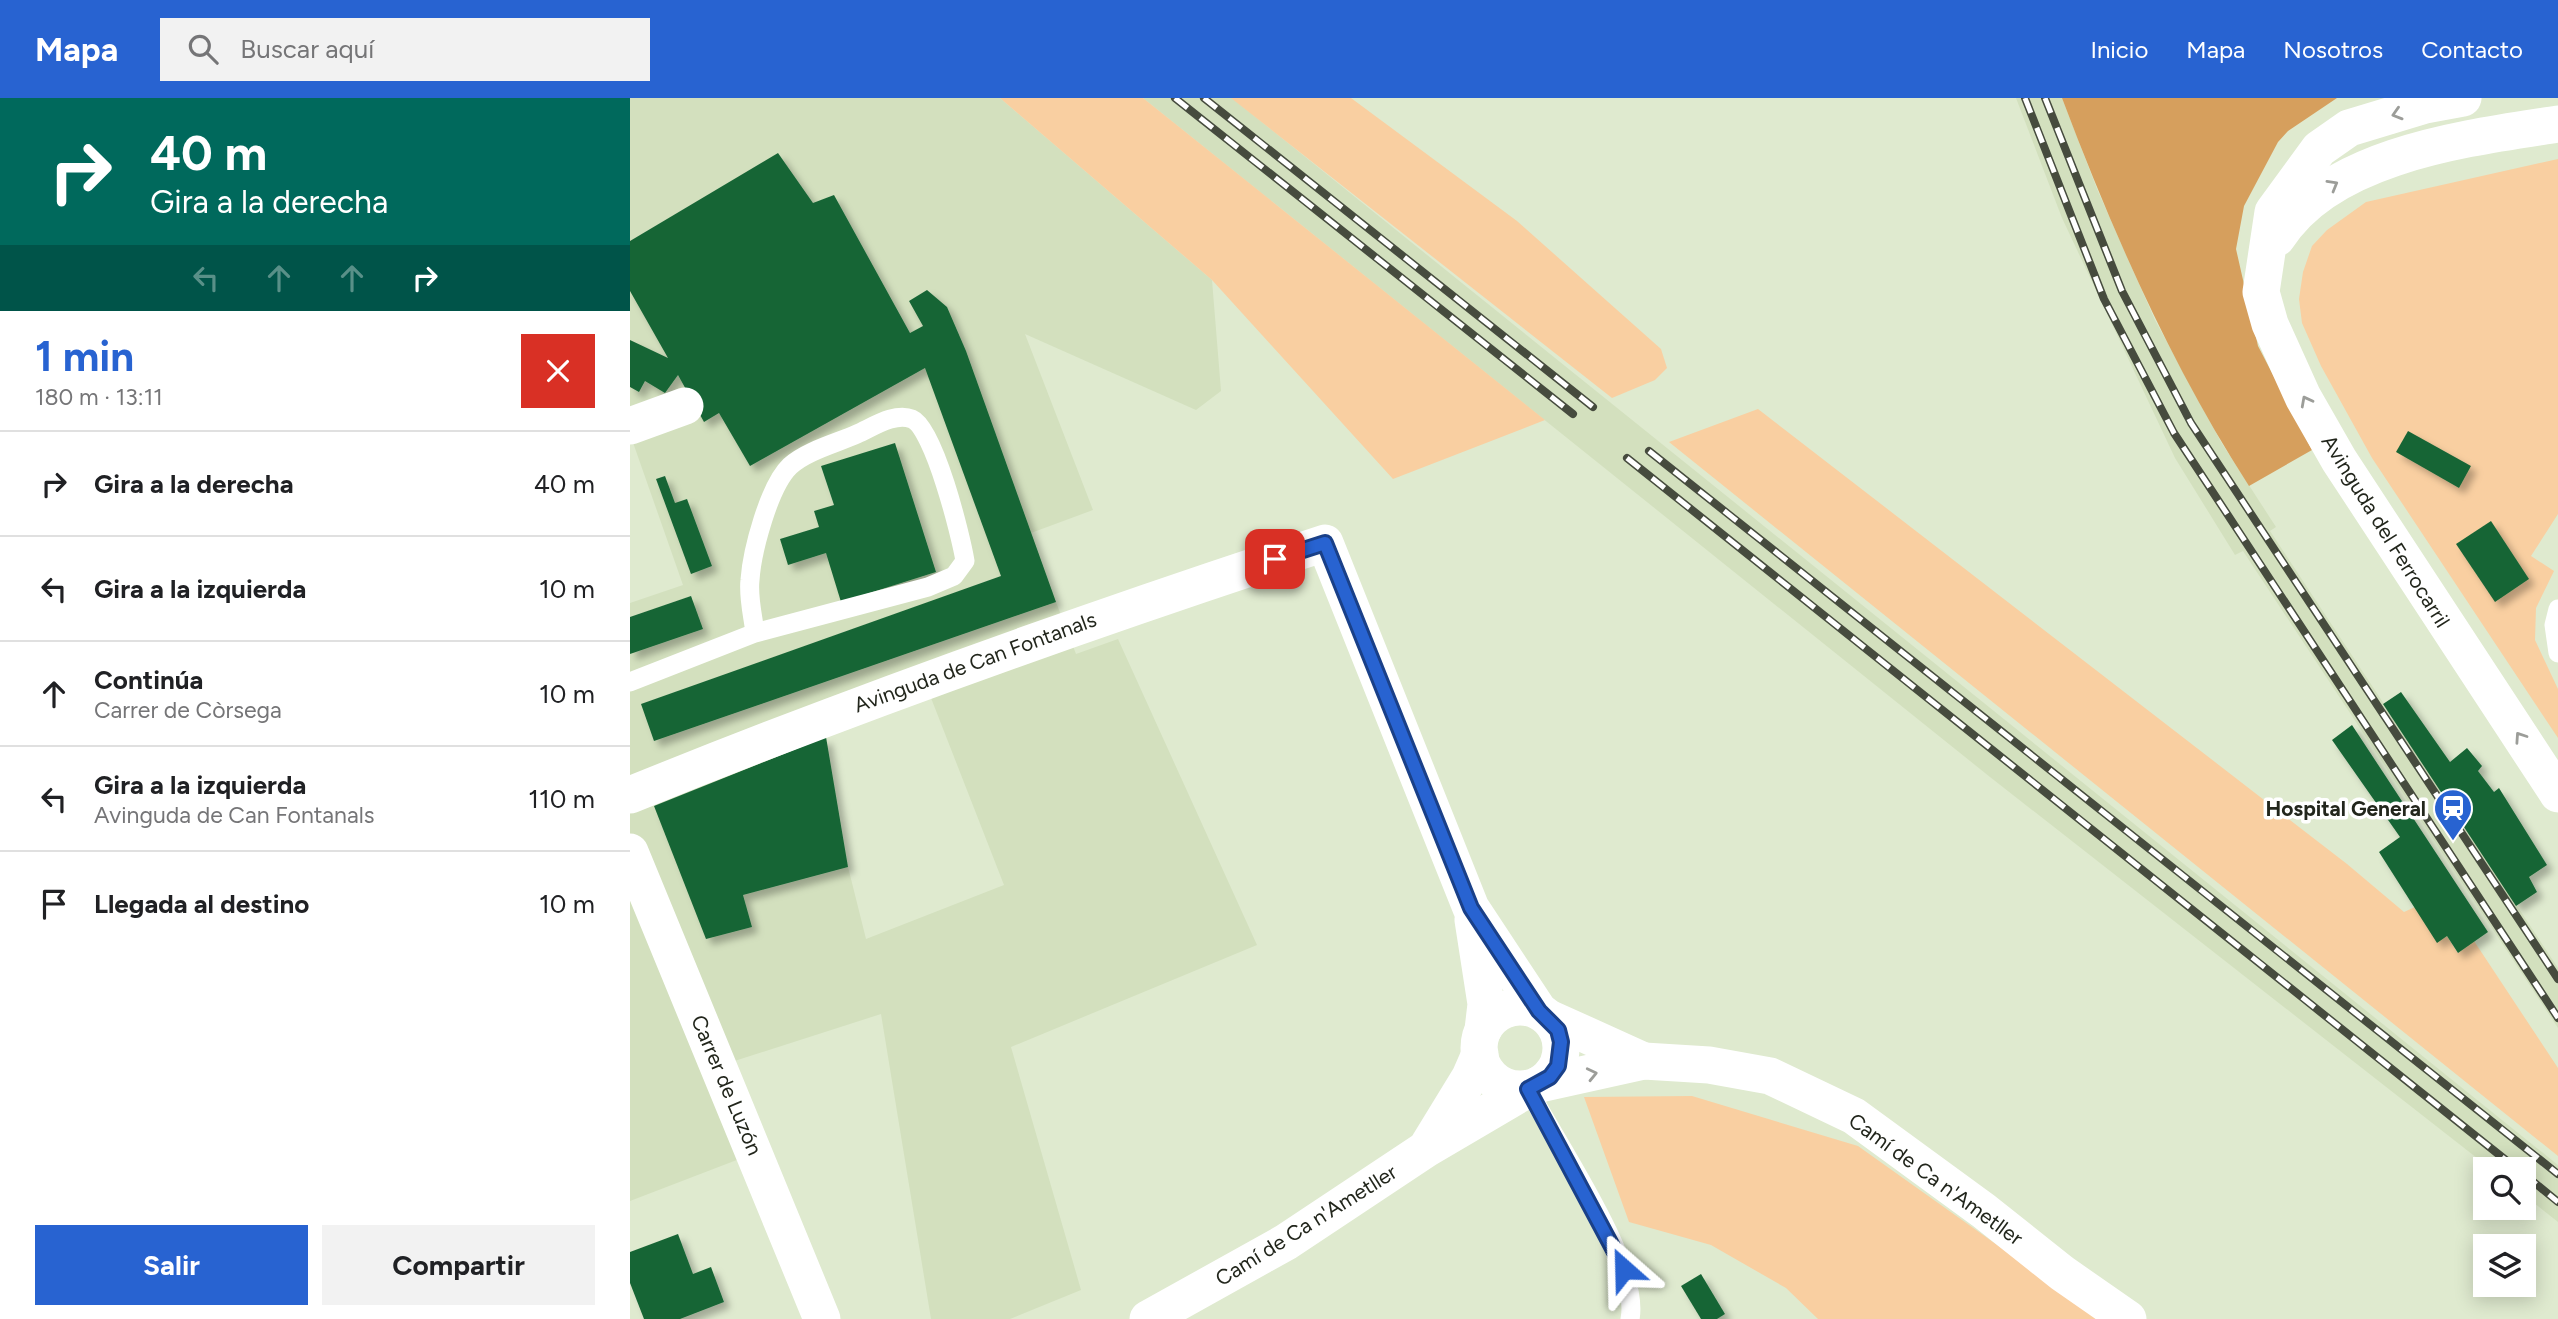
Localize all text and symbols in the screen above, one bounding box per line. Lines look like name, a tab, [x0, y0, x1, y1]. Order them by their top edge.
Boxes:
search box	[160, 18, 650, 81]
text: Mapa	[35, 30, 118, 69]
icon: search	[184, 30, 222, 68]
text: Buscar aquí	[240, 33, 374, 65]
text: Inicio	[2090, 35, 2148, 64]
text: Mapa	[2186, 35, 2245, 64]
text: Nosotros	[2283, 35, 2383, 64]
text: Contacto	[2421, 35, 2523, 64]
one-way arrow	[2391, 105, 2403, 120]
text: 40 m	[150, 123, 267, 182]
icon: right	[35, 126, 126, 217]
one-way arrow	[2326, 180, 2339, 193]
text: Gira a la derecha	[150, 183, 388, 221]
icon: left	[187, 259, 225, 297]
icon: ahead	[260, 259, 298, 297]
icon: ahead	[333, 259, 371, 297]
icon: right	[406, 259, 444, 297]
text: 1 min	[35, 331, 134, 382]
button: close	[521, 334, 595, 408]
text: 180 m · 13:11	[35, 383, 163, 411]
one-way arrow	[2300, 396, 2314, 408]
street label: Avinguda del Ferrocarril	[2317, 430, 2455, 632]
icon: right	[35, 465, 73, 503]
text: Gira a la derecha	[94, 468, 294, 500]
text: 40 m	[534, 468, 595, 500]
pin	[1245, 529, 1305, 589]
icon: arrive	[1256, 540, 1294, 578]
icon: left	[35, 570, 73, 608]
text: Gira a la izquierda	[94, 573, 306, 605]
text: 10 m	[539, 573, 595, 605]
street label: Avinguda de Can Fontanals	[850, 606, 1100, 718]
text: Continúa	[94, 664, 203, 696]
icon: ahead	[35, 675, 73, 713]
text: 10 m	[539, 678, 595, 710]
text: Carrer de Còrsega	[94, 696, 282, 724]
one-way arrow	[2516, 732, 2528, 745]
text: Gira a la izquierda	[94, 769, 306, 801]
icon: left	[35, 780, 73, 818]
text: 110 m	[528, 783, 595, 815]
station icon: Hospital General	[2432, 787, 2474, 842]
place label: Hospital General	[2265, 796, 2426, 821]
text: Avinguda de Can Fontanals	[94, 801, 374, 829]
icon: arrive	[35, 885, 73, 923]
text: Llegada al destino	[94, 888, 309, 920]
text: 10 m	[539, 888, 595, 920]
street label: Carrer de Luzón	[686, 1011, 768, 1159]
one-way arrow	[1586, 1067, 1598, 1082]
street label: Camí de Ca n'Ametller	[1844, 1107, 2028, 1251]
map controls	[2473, 1157, 2536, 1297]
button: search	[2473, 1157, 2536, 1220]
street label: Camí de Ca n'Ametller	[1211, 1159, 1401, 1291]
button: Salir	[35, 1225, 308, 1305]
button: Compartir	[322, 1225, 595, 1305]
position arrow	[1587, 1232, 1661, 1306]
button: layers	[2473, 1234, 2536, 1297]

